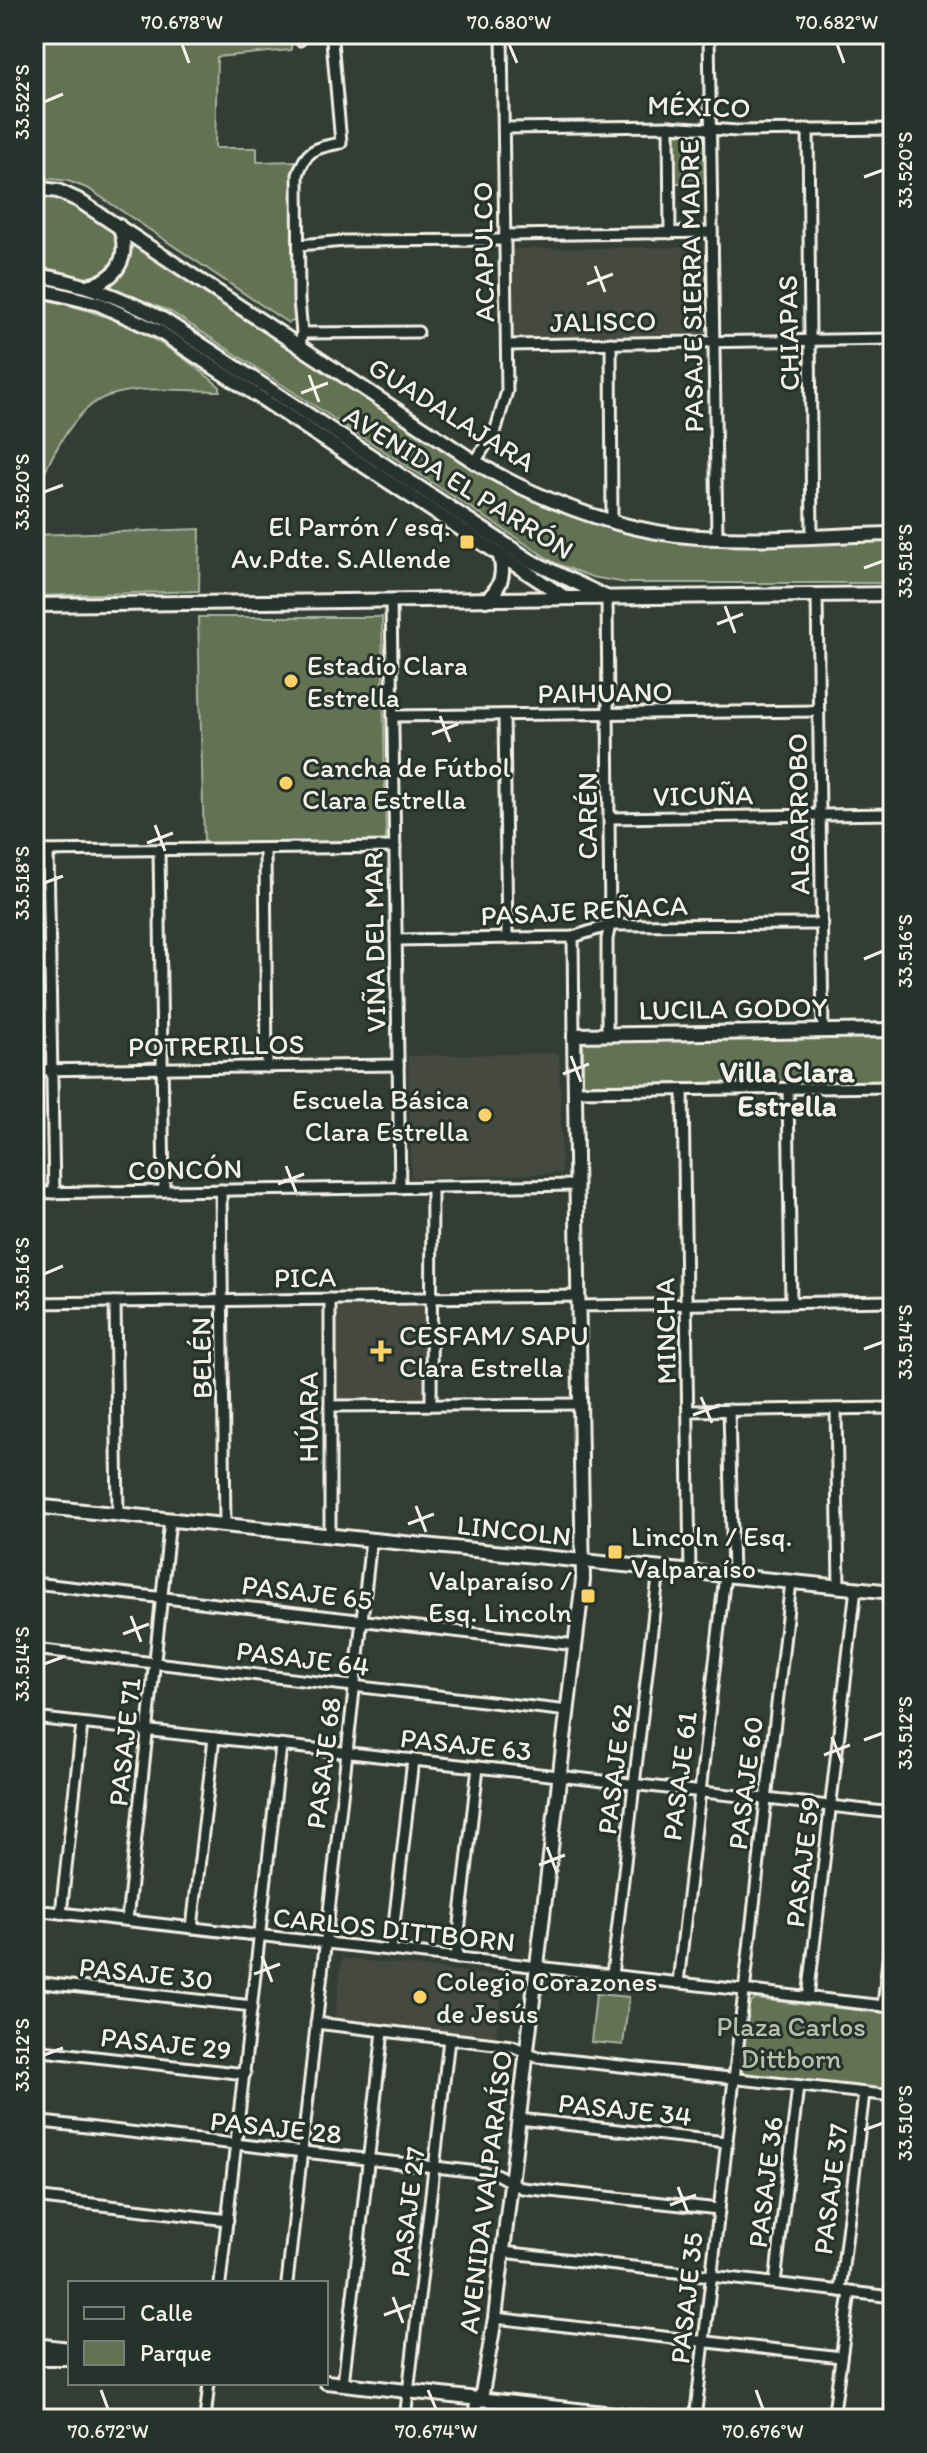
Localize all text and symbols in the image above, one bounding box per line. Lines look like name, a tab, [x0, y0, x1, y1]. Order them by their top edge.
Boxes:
text: 70.678°W	[141, 10, 223, 34]
text: 70.680°W	[467, 10, 551, 34]
text: 70.682°W	[796, 10, 878, 34]
text: 33.522°S	[10, 64, 34, 140]
street label: MÉXICO	[647, 87, 751, 125]
text: 33.520°S	[893, 131, 917, 209]
street label: PASAJE SIERRA MADRE	[671, 139, 711, 433]
street label: ACAPULCO	[465, 181, 501, 323]
street label: CHIAPAS	[770, 275, 806, 391]
street label: JALISCO	[549, 303, 657, 339]
street label: GUADALAJARA	[362, 349, 542, 479]
street label: AVENIDA EL PARRÓN	[338, 397, 580, 567]
text: 33.520°S	[10, 453, 34, 531]
place label: El Parrón / esq. Av.Pdte. S.Allende	[231, 509, 451, 575]
text: 33.518°S	[893, 524, 917, 598]
marker: El Parrón / esq. Av.Pdte. S.Allende	[458, 533, 476, 551]
place label: Estadio Clara Estrella	[307, 648, 468, 714]
marker: Estadio Clara Estrella	[282, 672, 300, 690]
street label: PAIHUANO	[537, 674, 673, 710]
street label: ALGARROBO	[780, 733, 816, 895]
place label: Cancha de Fútbol Clara Estrella	[302, 750, 510, 816]
street label: CARÉN	[570, 772, 604, 860]
marker: Cancha de Fútbol Clara Estrella	[277, 774, 295, 792]
street label: VICUÑA	[653, 777, 754, 813]
text: 33.518°S	[10, 846, 34, 920]
street label: VIÑA DEL MAR	[355, 851, 393, 1033]
street label: PASAJE REÑACA	[480, 888, 688, 932]
text: 33.516°S	[893, 914, 917, 988]
street label: LUCILA GODOY	[638, 989, 828, 1027]
street label: POTRERILLOS	[127, 1026, 305, 1064]
district label: Villa Clara Estrella	[720, 1053, 855, 1124]
place label: Escuela Básica Clara Estrella	[292, 1082, 469, 1148]
marker: Escuela Básica Clara Estrella	[476, 1106, 494, 1124]
street label: CONCÓN	[128, 1151, 242, 1187]
text: 33.516°S	[10, 1237, 34, 1311]
street label: PICA	[274, 1259, 337, 1295]
street label: MINCHA	[647, 1277, 683, 1385]
text: 33.514°S	[893, 1304, 917, 1380]
street label: BELÉN	[183, 1317, 219, 1399]
place label: CESFAM/ SAPU Clara Estrella	[399, 1318, 589, 1384]
marker: CESFAM/ SAPU Clara Estrella	[370, 1340, 392, 1362]
street label: HÚARA	[291, 1372, 325, 1462]
street label: LINCOLN	[455, 1507, 573, 1553]
place label: Lincoln / Esq. Valparaíso	[631, 1519, 792, 1585]
marker: Lincoln / Esq. Valparaíso	[606, 1543, 624, 1561]
place label: Valparaíso / Esq. Lincoln	[428, 1563, 572, 1629]
street label: PASAJE 65	[240, 1567, 374, 1617]
marker: Valparaíso / Esq. Lincoln	[579, 1587, 597, 1605]
text: 33.514°S	[10, 1626, 34, 1702]
street label: PASAJE 64	[235, 1633, 372, 1683]
street label: PASAJE 71	[100, 1676, 148, 1808]
street label: PASAJE 68	[298, 1695, 348, 1831]
text: 33.512°S	[893, 1696, 917, 1770]
street label: PASAJE 62	[589, 1701, 639, 1836]
street label: PASAJE 61	[654, 1709, 704, 1843]
street label: PASAJE 60	[720, 1714, 770, 1852]
street label: PASAJE 63	[398, 1720, 534, 1768]
street label: PASAJE 59	[777, 1795, 827, 1929]
street label: CARLOS DITTBORN	[271, 1899, 517, 1959]
street label: PASAJE 30	[77, 1949, 215, 1997]
place label: Colegio Corazones de Jesús	[436, 1964, 657, 2030]
marker: Colegio Corazones de Jesús	[411, 1988, 429, 2006]
park label: Plaza Carlos Dittborn	[716, 2009, 866, 2075]
text: 33.512°S	[10, 2018, 34, 2092]
street label: PASAJE 29	[99, 2019, 233, 2067]
street label: AVENIDA VALPARAÍSO	[451, 2048, 519, 2336]
street label: PASAJE 34	[556, 2085, 694, 2133]
text: 33.510°S	[893, 2085, 917, 2161]
street label: PASAJE 28	[208, 2103, 344, 2151]
street label: PASAJE 36	[740, 2114, 790, 2250]
street label: PASAJE 37	[805, 2122, 855, 2256]
street label: PASAJE 27	[382, 2145, 432, 2279]
street label: PASAJE 35	[662, 2230, 710, 2366]
legend	[68, 2281, 328, 2385]
text: Calle	[140, 2298, 193, 2327]
text: Parque	[140, 2338, 212, 2367]
text: 70.672°W	[67, 2419, 149, 2443]
text: 70.674°W	[395, 2419, 477, 2443]
text: 70.676°W	[722, 2419, 804, 2443]

